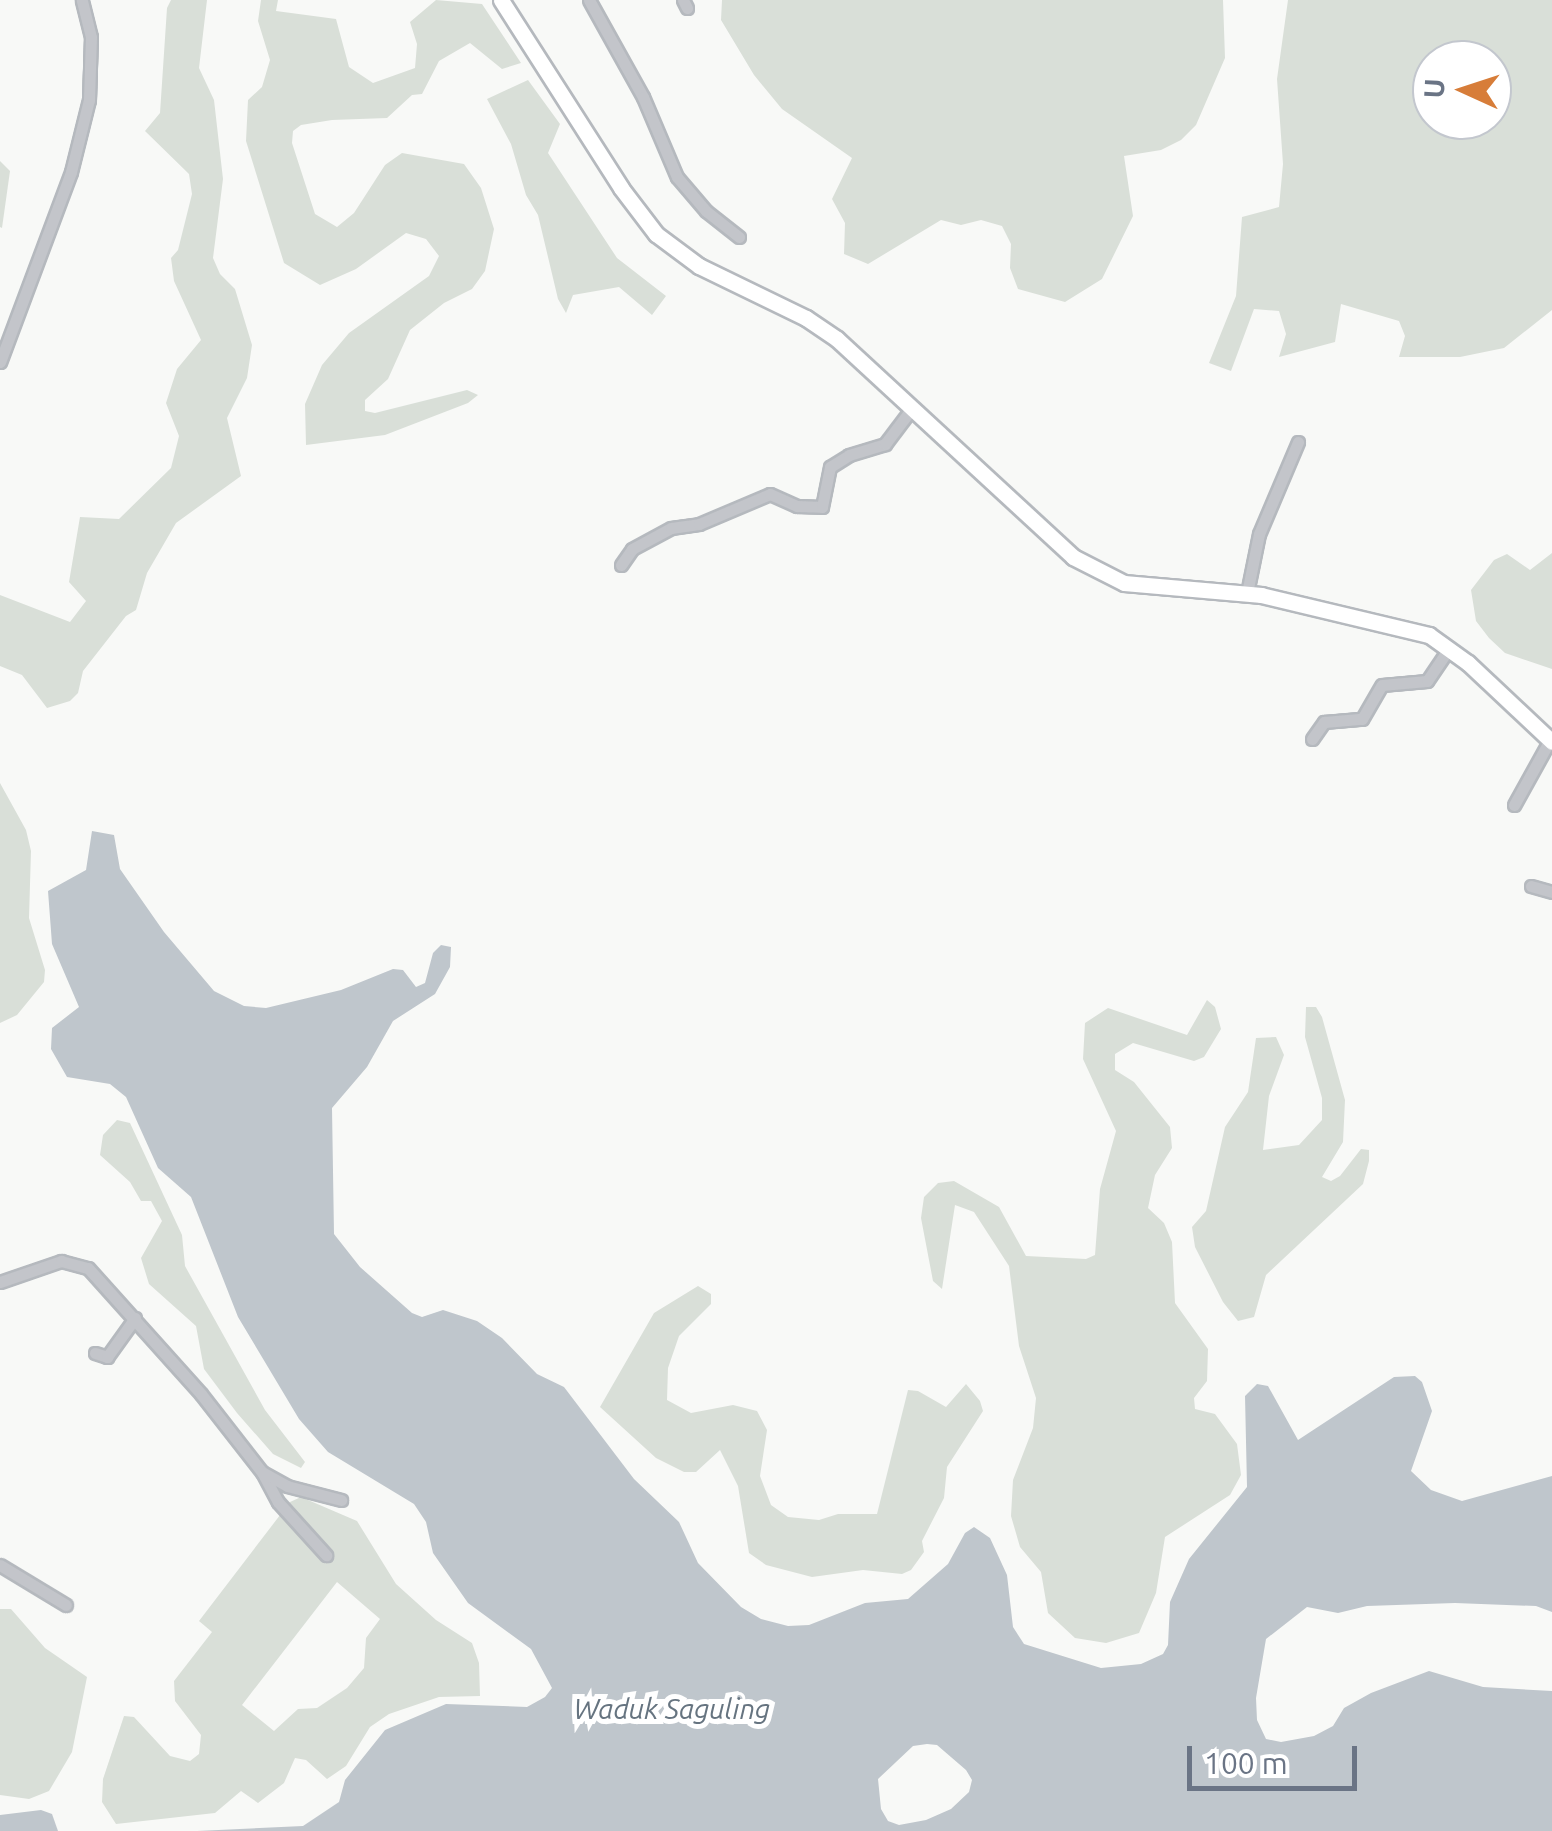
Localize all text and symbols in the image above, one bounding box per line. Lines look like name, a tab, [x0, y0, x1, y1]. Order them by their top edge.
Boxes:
north arrow	[1412, 40, 1512, 140]
text: U	[1418, 78, 1450, 99]
water label: Waduk Saguling	[574, 1692, 770, 1726]
scale bar	[1192, 1726, 1362, 1788]
text: 100 m	[1204, 1746, 1288, 1780]

